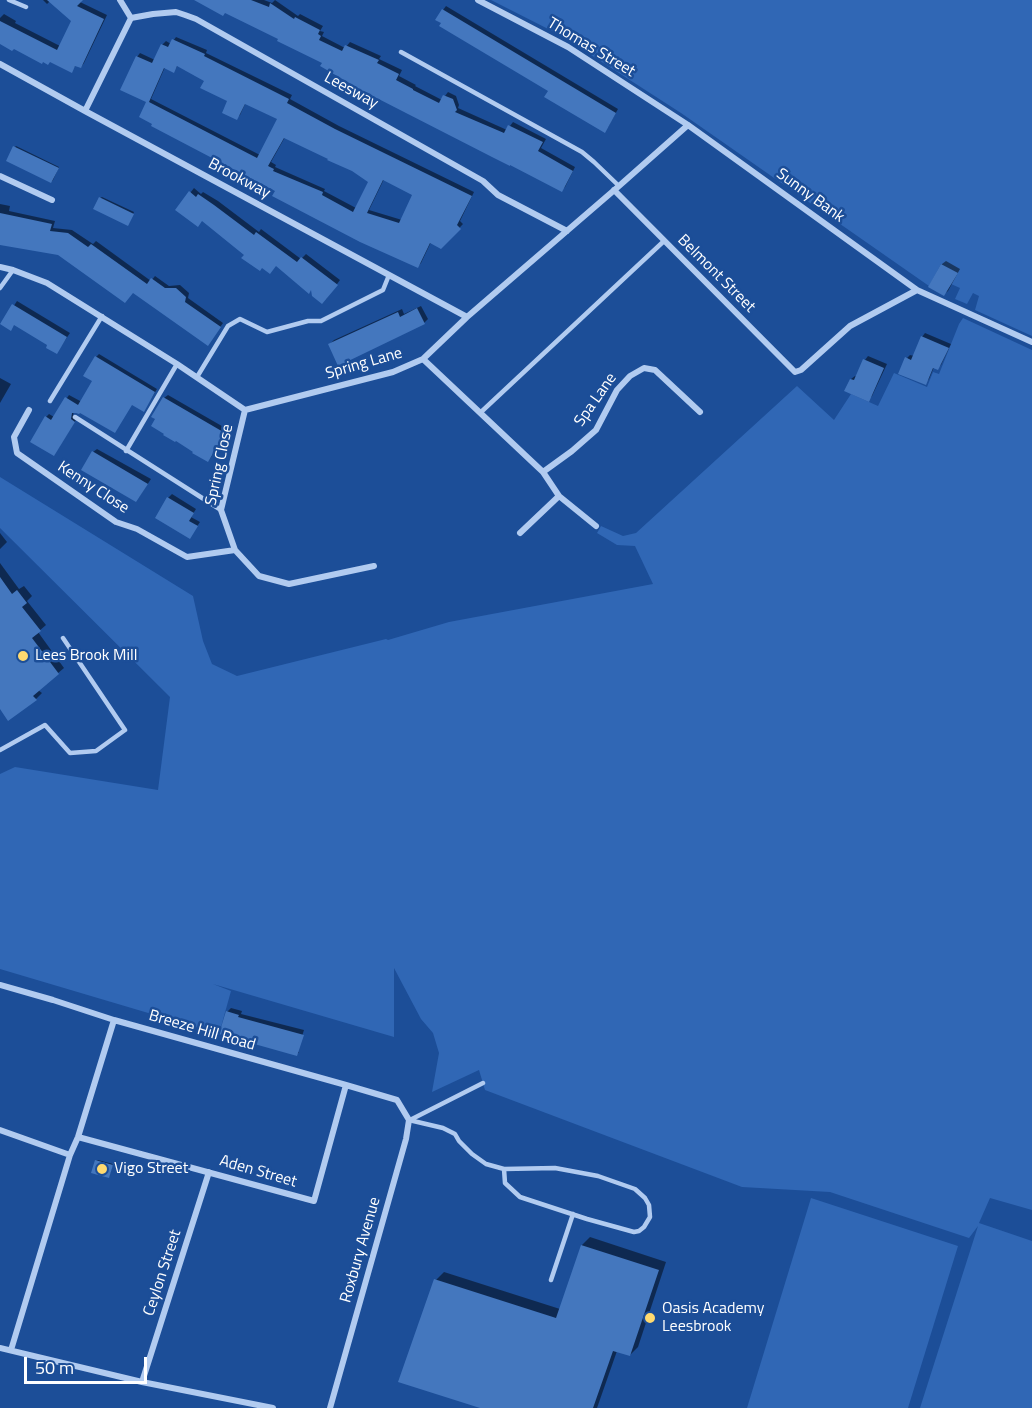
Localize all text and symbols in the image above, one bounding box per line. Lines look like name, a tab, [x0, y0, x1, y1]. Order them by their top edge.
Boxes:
street label: Thomas Street	[544, 14, 638, 82]
street label: Leesway	[321, 68, 381, 114]
street label: Brookway	[205, 155, 273, 203]
street label: Sunny Bank	[772, 165, 848, 227]
street label: Belmont Street	[673, 231, 759, 317]
street label: Spring Lane	[323, 344, 405, 384]
street label: Spa Lane	[571, 370, 621, 430]
street label: Spring Close	[202, 422, 238, 508]
street label: Kenny Close	[54, 458, 132, 518]
place label: Lees Brook Mill	[35, 646, 137, 666]
marker: Lees Brook Mill	[16, 649, 30, 663]
street label: Breeze Hill Road	[146, 1007, 258, 1055]
street label: Aden Street	[217, 1152, 299, 1192]
place label: Vigo Street	[114, 1159, 188, 1179]
marker: Vigo Street	[95, 1162, 109, 1176]
street label: Roxbury Avenue	[337, 1195, 385, 1305]
street label: Ceylon Street	[140, 1227, 186, 1319]
place label: Oasis Academy Leesbrook	[662, 1299, 764, 1337]
marker: Oasis Academy Leesbrook	[643, 1311, 657, 1325]
scale bar	[27, 1345, 150, 1383]
text: 50 m	[35, 1354, 74, 1381]

